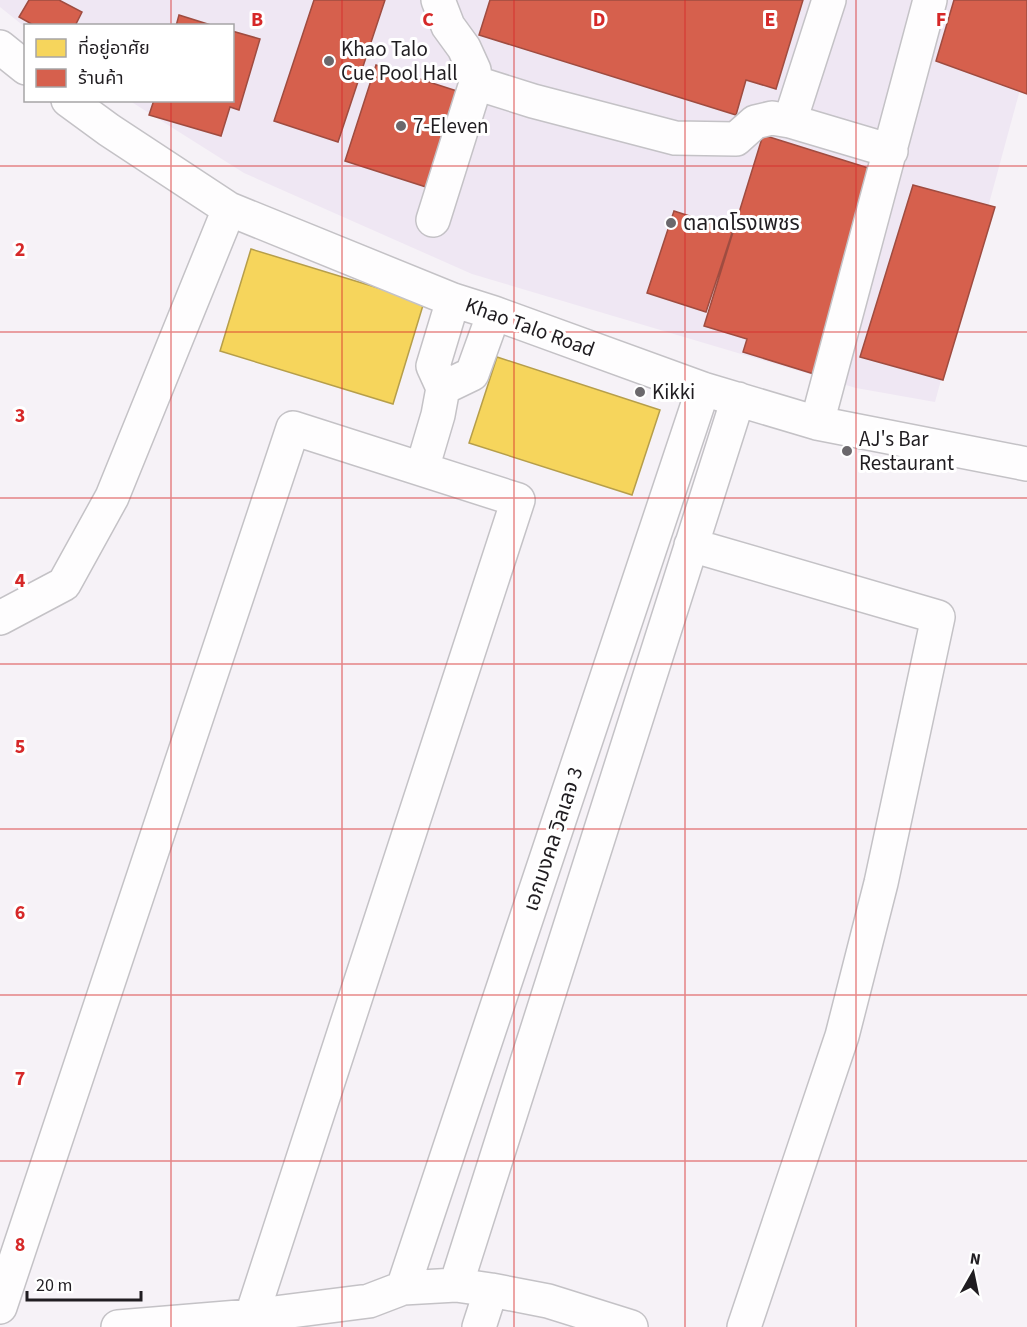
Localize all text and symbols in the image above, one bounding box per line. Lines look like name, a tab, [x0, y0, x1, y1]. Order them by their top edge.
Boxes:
text: B	[251, 6, 263, 34]
text: C	[422, 6, 434, 34]
text: D	[593, 6, 605, 34]
text: E	[765, 6, 775, 34]
text: F	[936, 6, 946, 34]
legend	[24, 24, 234, 102]
place label: Khao Talo Cue Pool Hall	[341, 34, 458, 88]
text: ที่อยู่อาศัย	[78, 35, 150, 61]
marker: Khao Talo Cue Pool Hall	[322, 54, 336, 68]
text: ร้านค้า	[78, 66, 124, 91]
place label: 7-Eleven	[413, 111, 489, 141]
marker: 7-Eleven	[394, 119, 408, 133]
place label: ตลาดโรงเพชร	[683, 208, 800, 238]
marker: ตลาดโรงเพชร	[664, 216, 678, 230]
text: 2	[15, 236, 25, 264]
street label: Khao Talo Road	[461, 290, 599, 364]
place label: Kikki	[652, 377, 695, 407]
marker: Kikki	[633, 385, 647, 399]
text: 3	[15, 402, 25, 430]
place label: AJ's Bar Restaurant	[859, 424, 954, 478]
marker: AJ's Bar Restaurant	[840, 444, 854, 458]
text: 4	[15, 567, 26, 595]
text: 5	[15, 733, 25, 761]
street label: เอกมงคล วิลเลจ 3	[516, 763, 590, 915]
text: 6	[15, 899, 25, 927]
text: 7	[15, 1065, 25, 1093]
text: 8	[15, 1231, 25, 1259]
north arrow	[943, 1243, 1003, 1303]
text: N	[968, 1247, 982, 1271]
scale bar	[27, 1264, 141, 1302]
text: 20 m	[36, 1273, 72, 1298]

